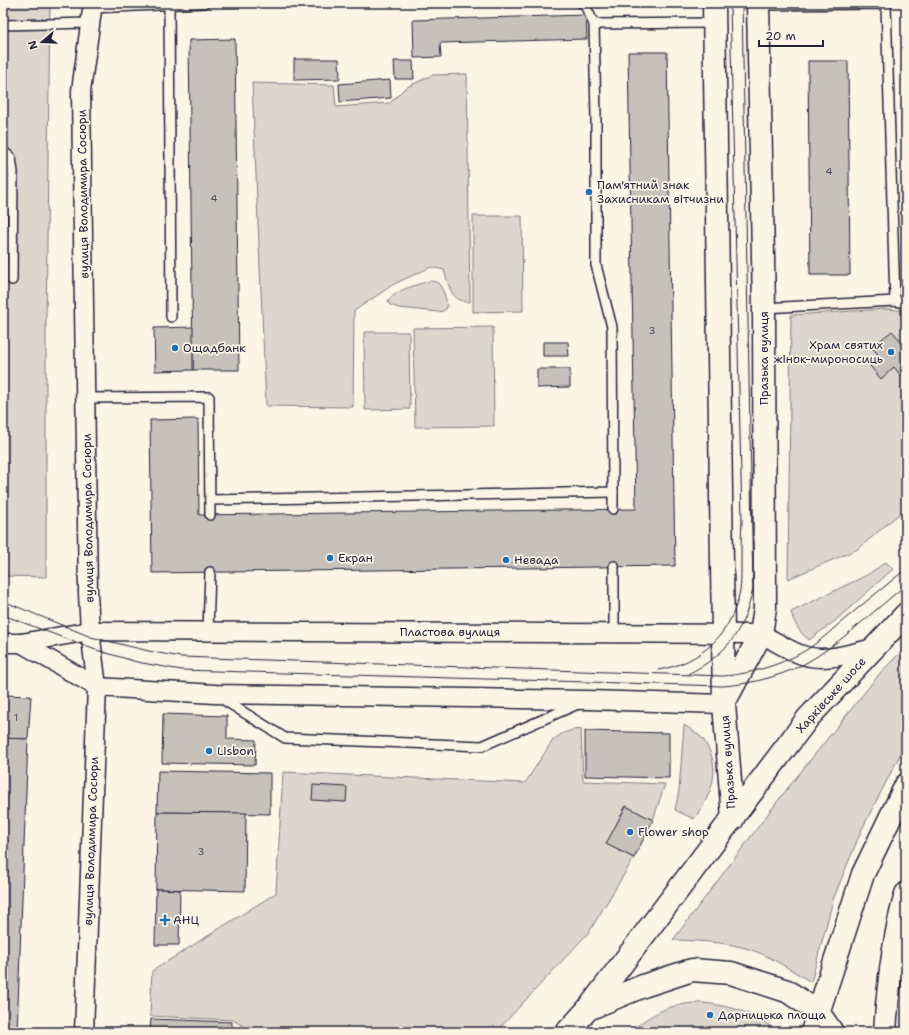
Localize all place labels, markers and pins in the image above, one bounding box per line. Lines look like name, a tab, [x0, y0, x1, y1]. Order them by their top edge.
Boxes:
place label: Пам'ятний знак Захисникам вітчизни	[597, 177, 724, 207]
marker: Пам'ятний знак Захисникам вітчизни	[584, 187, 594, 197]
place label: Храм святих жінок-мироносиць	[774, 337, 883, 367]
place label: Ощадбанк	[183, 340, 246, 356]
marker: Ощадбанк	[170, 343, 180, 353]
marker: Храм святих жінок-мироносиць	[886, 347, 896, 357]
place label: Екран	[338, 550, 373, 566]
place label: Невада	[514, 552, 559, 568]
marker: Екран	[325, 553, 335, 563]
marker: Невада	[501, 555, 511, 565]
place label: Lisbon	[217, 743, 254, 759]
marker: Lisbon	[204, 746, 214, 756]
place label: Flower shop	[638, 824, 709, 840]
marker: Flower shop	[625, 827, 635, 837]
place label: АНЦ	[173, 912, 200, 928]
marker: АНЦ	[160, 915, 170, 925]
place label: Дарницька площа	[718, 1007, 827, 1023]
marker: Дарницька площа	[705, 1010, 715, 1020]

